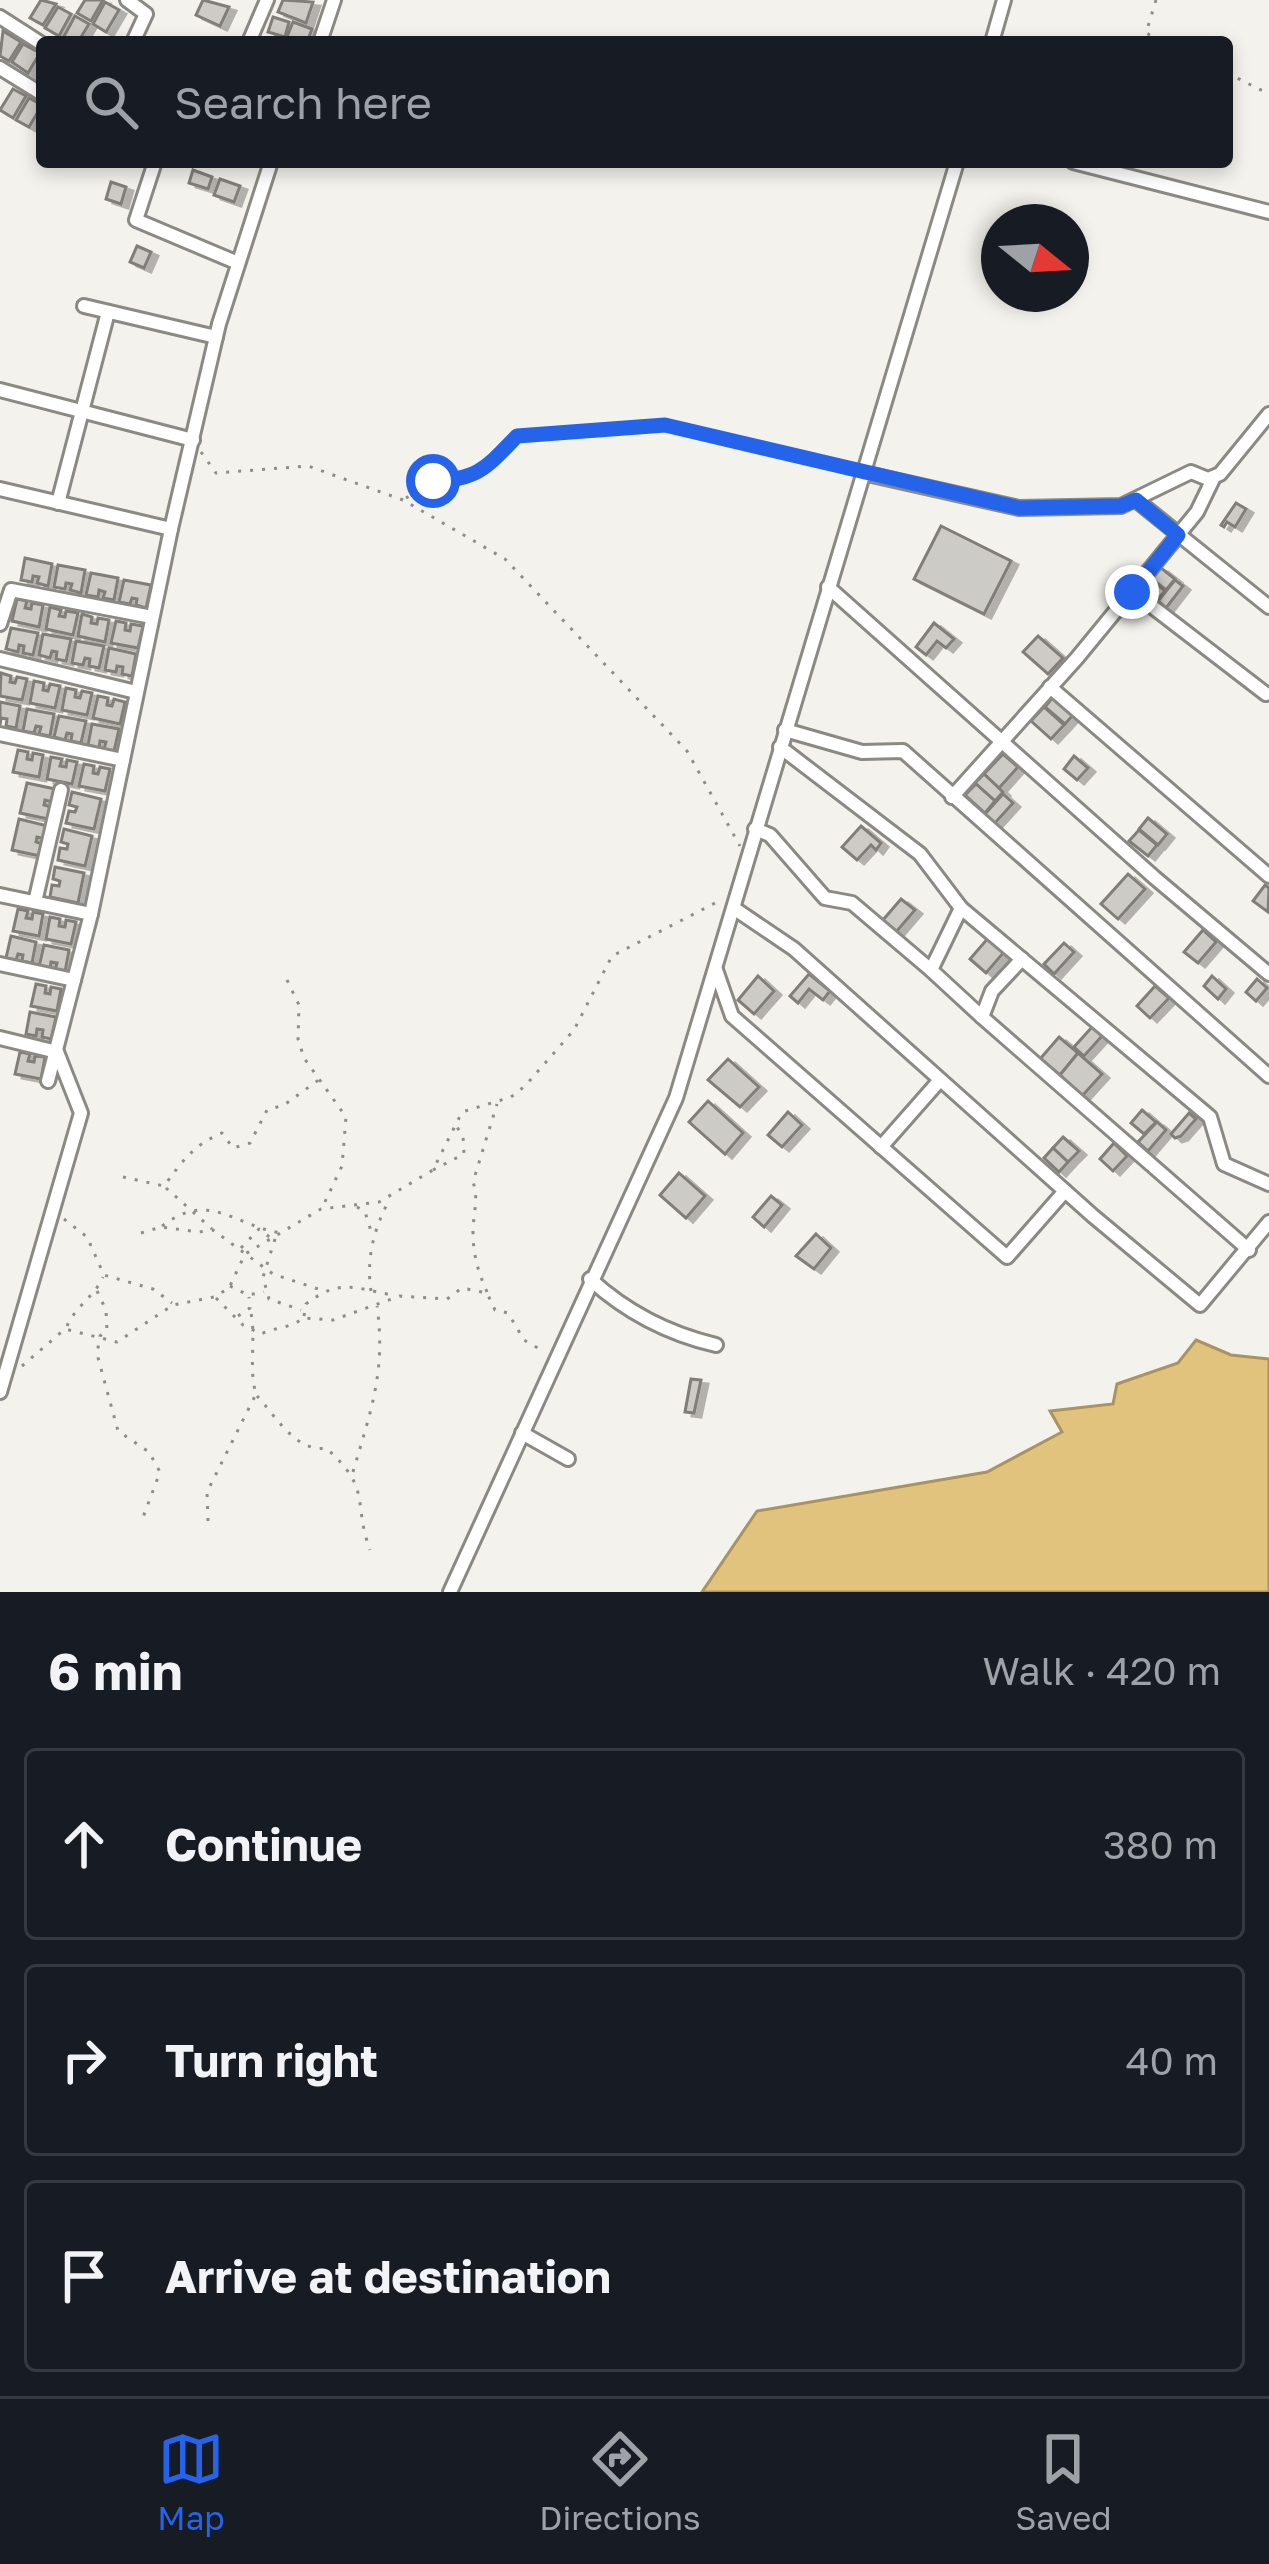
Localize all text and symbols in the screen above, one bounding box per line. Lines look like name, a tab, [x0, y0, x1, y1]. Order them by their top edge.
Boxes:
search box	[36, 36, 1233, 168]
icon: search	[78, 69, 144, 135]
text: Search here	[174, 75, 432, 129]
north arrow	[981, 204, 1089, 312]
route start	[406, 454, 460, 508]
route end	[1105, 565, 1159, 619]
text: 6 min	[48, 1640, 183, 1701]
text: Walk · 420 m	[983, 1647, 1221, 1694]
icon: ahead	[51, 1811, 117, 1877]
text: Continue	[165, 1817, 362, 1871]
text: 380 m	[1103, 1821, 1218, 1868]
icon: right	[51, 2027, 117, 2093]
text: Turn right	[165, 2033, 378, 2087]
text: 40 m	[1126, 2037, 1218, 2084]
icon: arrive	[51, 2243, 117, 2309]
text: Arrive at destination	[165, 2249, 611, 2303]
tab: Map	[157, 2426, 225, 2537]
tab: Directions	[539, 2426, 701, 2537]
tab: Saved	[1015, 2426, 1112, 2537]

